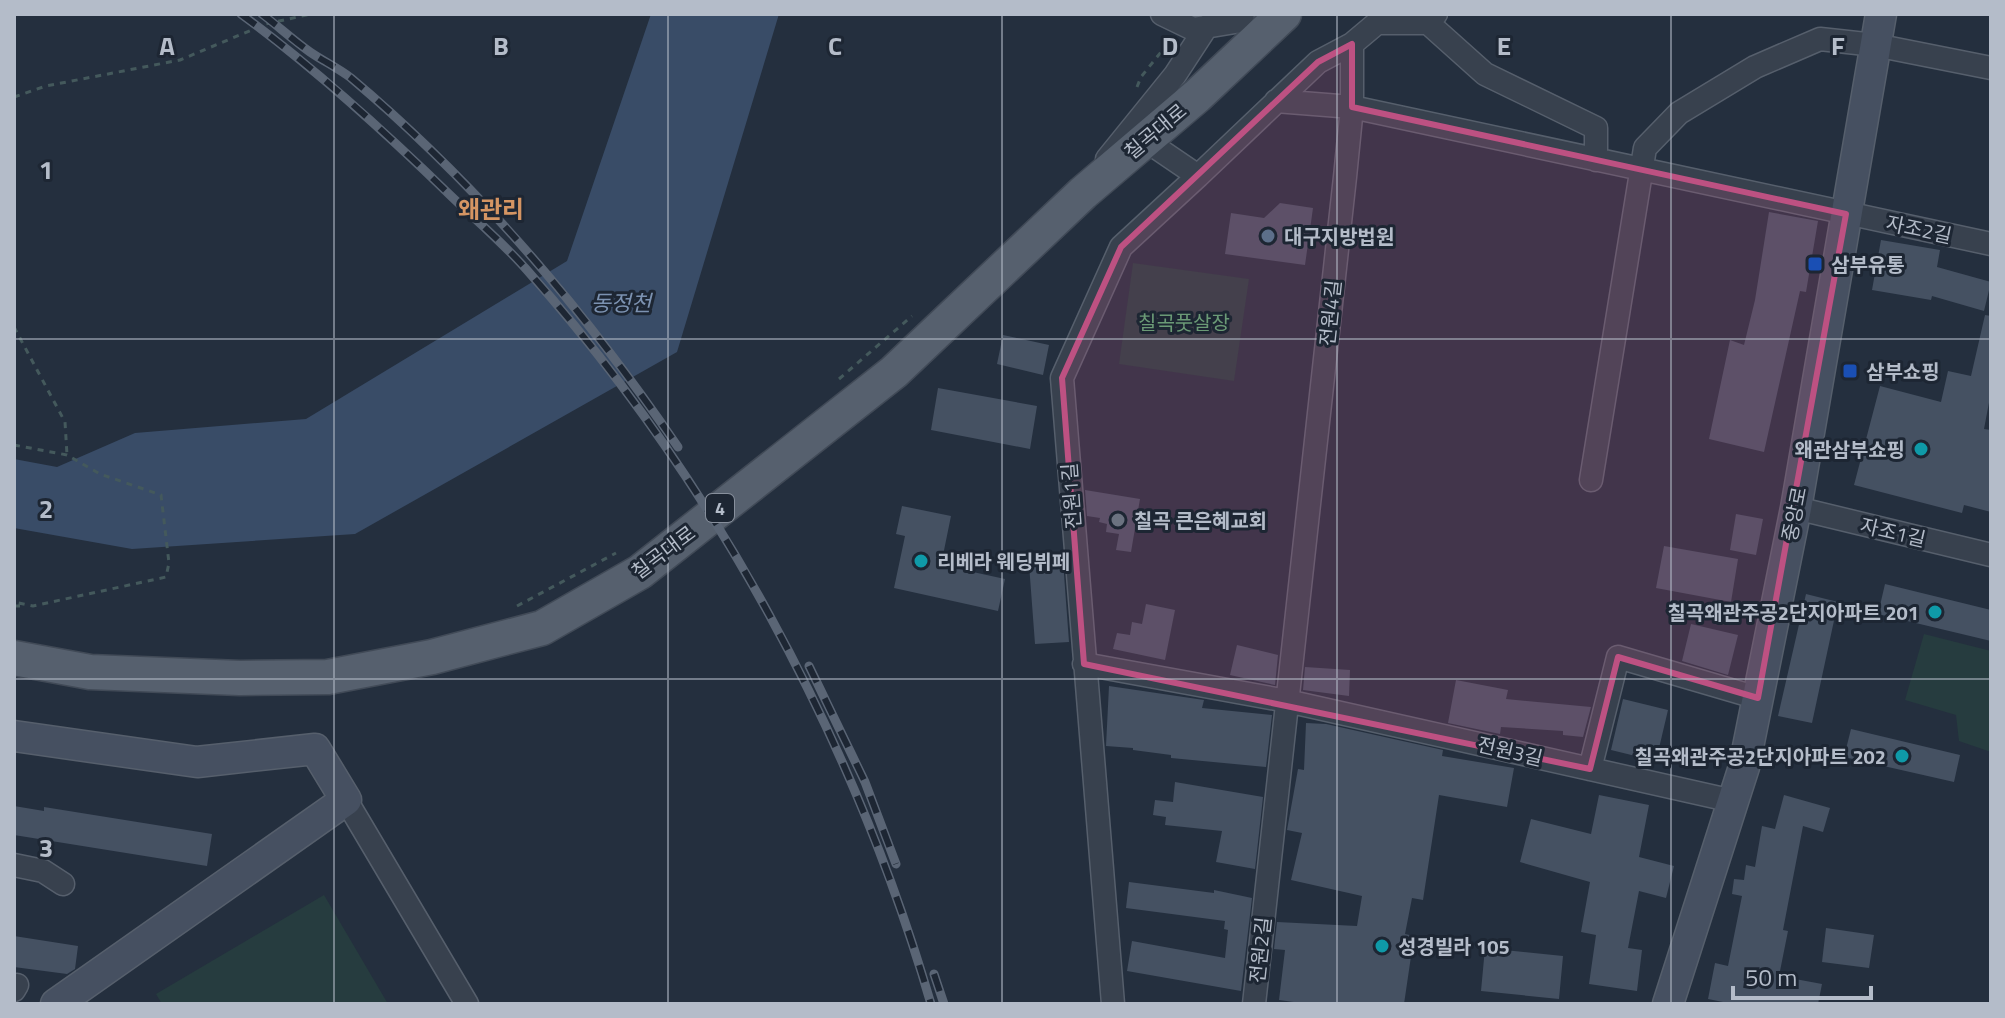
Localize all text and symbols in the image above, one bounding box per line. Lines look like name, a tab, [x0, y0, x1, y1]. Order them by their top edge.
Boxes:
text: A	[159, 26, 175, 65]
text: B	[493, 26, 509, 65]
text: C	[828, 26, 842, 65]
text: D	[1162, 26, 1178, 65]
text: E	[1497, 26, 1511, 65]
text: F	[1831, 26, 1845, 65]
street label: 칠곡대로	[1117, 95, 1193, 167]
text: 1	[39, 150, 53, 189]
district label: 왜관리	[458, 191, 524, 227]
street label: 자조2길	[1883, 207, 1955, 251]
place label: 대구지방법원	[1284, 221, 1394, 252]
marker: 대구지방법원	[1259, 227, 1277, 245]
place label: 삼부유통	[1831, 249, 1905, 280]
marker: 삼부유통	[1806, 255, 1824, 273]
street label: 전원4길	[1311, 278, 1349, 348]
water label: 동정천	[591, 286, 654, 320]
park label: 칠곡풋살장	[1138, 307, 1230, 338]
place label: 삼부쇼핑	[1866, 356, 1940, 387]
marker: 삼부쇼핑	[1841, 362, 1859, 380]
place label: 왜관삼부쇼핑	[1795, 434, 1905, 465]
marker: 왜관삼부쇼핑	[1912, 440, 1930, 458]
street label: 전원1길	[1053, 462, 1089, 530]
street label: 중앙로	[1774, 484, 1814, 544]
text: 2	[39, 489, 53, 528]
road number: 4	[706, 494, 734, 522]
place label: 칠곡 큰은혜교회	[1134, 505, 1267, 536]
street label: 자조1길	[1857, 509, 1929, 555]
marker: 칠곡 큰은혜교회	[1109, 511, 1127, 529]
street label: 칠곡대로	[624, 517, 702, 587]
place label: 리베라 웨딩뷔페	[937, 546, 1070, 577]
marker: 리베라 웨딩뷔페	[912, 552, 930, 570]
place label: 칠곡왜관주공2단지아파트 201	[1667, 597, 1919, 628]
marker: 칠곡왜관주공2단지아파트 201	[1926, 603, 1944, 621]
street label: 전원3길	[1474, 728, 1546, 774]
place label: 칠곡왜관주공2단지아파트 202	[1634, 741, 1886, 772]
marker: 칠곡왜관주공2단지아파트 202	[1893, 747, 1911, 765]
text: 3	[39, 828, 53, 867]
street label: 전원2길	[1241, 915, 1279, 985]
place label: 성경빌라 105	[1398, 931, 1510, 962]
marker: 성경빌라 105	[1373, 937, 1391, 955]
scale bar	[1733, 950, 1871, 1000]
text: 50 m	[1745, 959, 1797, 995]

